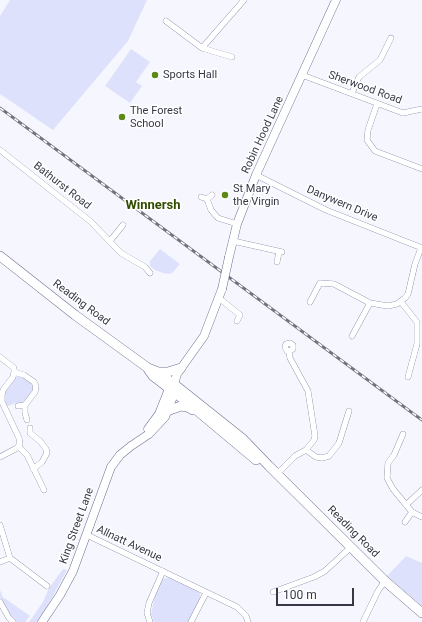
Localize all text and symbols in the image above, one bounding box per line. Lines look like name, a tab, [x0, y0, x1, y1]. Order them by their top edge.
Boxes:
place label: Sports Hall	[163, 68, 217, 82]
street label: Sherwood Road	[326, 69, 404, 107]
marker: Sports Hall	[150, 70, 160, 80]
street label: Robin Hood Lane	[239, 94, 287, 176]
place label: The Forest School	[130, 104, 182, 130]
marker: The Forest School	[117, 112, 127, 122]
street label: Bathurst Road	[31, 159, 93, 213]
place label: St Mary the Virgin	[233, 182, 279, 208]
street label: Danywern Drive	[305, 183, 379, 225]
marker: St Mary the Virgin	[220, 190, 230, 200]
district label: Winnersh	[125, 198, 181, 214]
street label: Reading Road	[50, 277, 112, 329]
street label: King Street Lane	[57, 486, 97, 566]
street label: Reading Road	[324, 503, 382, 561]
street label: Allnatt Avenue	[94, 523, 164, 565]
scale bar	[278, 580, 356, 606]
text: 100 m	[283, 588, 317, 602]

